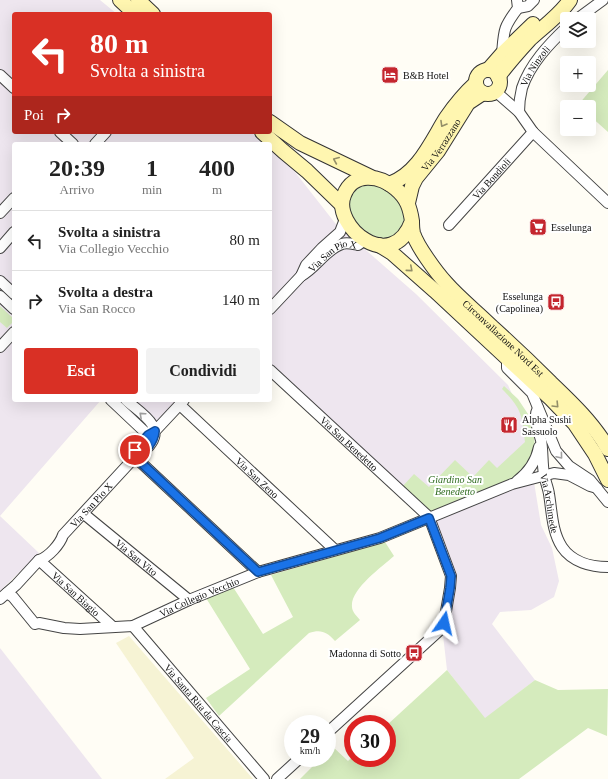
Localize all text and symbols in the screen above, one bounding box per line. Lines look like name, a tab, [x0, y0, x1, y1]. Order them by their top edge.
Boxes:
map controls	[560, 12, 596, 136]
button: layers	[560, 12, 596, 48]
icon: left	[24, 28, 76, 80]
text: 80 m	[90, 28, 148, 59]
street label: Via Ninzoli	[518, 43, 552, 88]
button: +	[560, 56, 596, 92]
text: Svolta a sinistra	[90, 61, 205, 81]
hotel icon: B&B Hotel	[380, 65, 400, 85]
place label: B&B Hotel	[403, 70, 449, 81]
button: −	[560, 100, 596, 136]
icon: right	[52, 104, 74, 126]
text: Poi	[24, 107, 44, 123]
street label: Via Verrazzano	[419, 117, 463, 173]
one-way arrow	[440, 120, 447, 127]
text: 20:39	[49, 155, 105, 181]
text: 1	[146, 155, 158, 181]
text: 400	[199, 155, 235, 181]
street label: Via Bondioli	[470, 156, 513, 201]
one-way arrow	[333, 157, 341, 165]
text: Arrivo	[60, 182, 94, 197]
text: min	[142, 182, 162, 197]
text: m	[212, 182, 222, 197]
supermarket icon: Esselunga	[528, 217, 548, 237]
place label: Esselunga	[551, 222, 592, 233]
text: Svolta a sinistra	[58, 224, 161, 240]
icon: left	[24, 230, 46, 252]
text: 80 m	[230, 232, 260, 248]
street label: Via San Pio X	[306, 238, 359, 274]
text: Via Collegio Vecchio	[58, 241, 169, 256]
one-way arrow	[405, 264, 412, 271]
text: Svolta a destra	[58, 284, 153, 300]
icon: right	[24, 290, 46, 312]
place label: Esselunga (Capolinea)	[496, 291, 544, 315]
text: 140 m	[222, 292, 260, 308]
bus stop icon: Esselunga (Capolinea)	[546, 292, 566, 312]
street label: Circonvallazione Nord Est	[460, 298, 546, 379]
text: Via San Rocco	[58, 301, 135, 316]
button: Esci	[24, 348, 138, 394]
button: Condividi	[146, 348, 260, 394]
one-way arrow	[552, 400, 559, 408]
one-way arrow	[139, 412, 147, 419]
street label: Via San Benedetto	[318, 414, 380, 473]
place label: Alpha Sushi Sassuolo	[522, 414, 571, 437]
restaurant icon: Alpha Sushi Sassuolo	[499, 415, 519, 435]
pin	[118, 433, 152, 467]
icon: arrive	[124, 439, 146, 461]
one-way arrow	[555, 451, 562, 458]
street label: Via San Zeno	[233, 455, 281, 500]
street label: Via Archimede	[538, 473, 560, 535]
park label: Giardino San Benedetto	[428, 474, 482, 497]
street label: Via San Pio X	[68, 480, 115, 530]
street label: Via San Vito	[113, 537, 159, 578]
street label: Via San Biagio	[50, 570, 102, 618]
street label: Via Collegio Vecchio	[158, 575, 241, 619]
position arrow	[423, 602, 465, 644]
bus stop icon: Madonna di Sotto	[404, 643, 424, 663]
place label: Madonna di Sotto	[329, 648, 401, 659]
street label: Via Santa Rita da Cascia	[162, 662, 235, 745]
speed limit sign: 30	[344, 715, 396, 767]
text: 29	[300, 725, 320, 747]
text: km/h	[300, 745, 320, 756]

